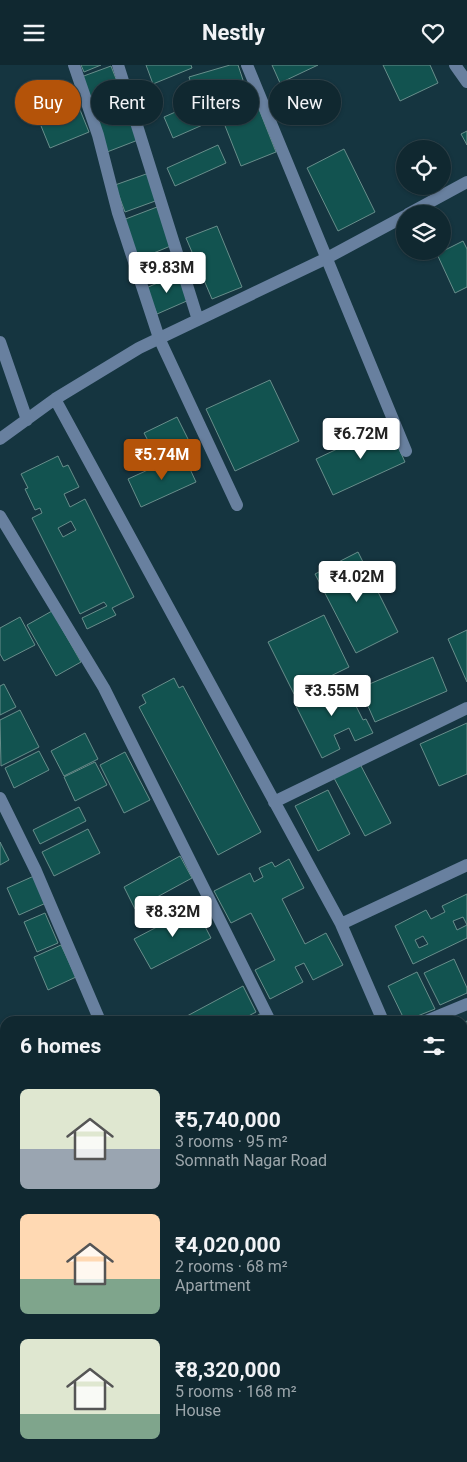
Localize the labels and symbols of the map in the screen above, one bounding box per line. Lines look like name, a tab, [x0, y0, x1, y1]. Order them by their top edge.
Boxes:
pin: ₹9.83M	[126, 251, 208, 294]
pin: ₹6.72M	[320, 417, 402, 460]
pin: ₹5.74M	[121, 439, 203, 481]
pin: ₹4.02M	[316, 561, 398, 603]
pin: ₹3.55M	[291, 675, 373, 717]
pin: ₹8.32M	[132, 895, 214, 938]

